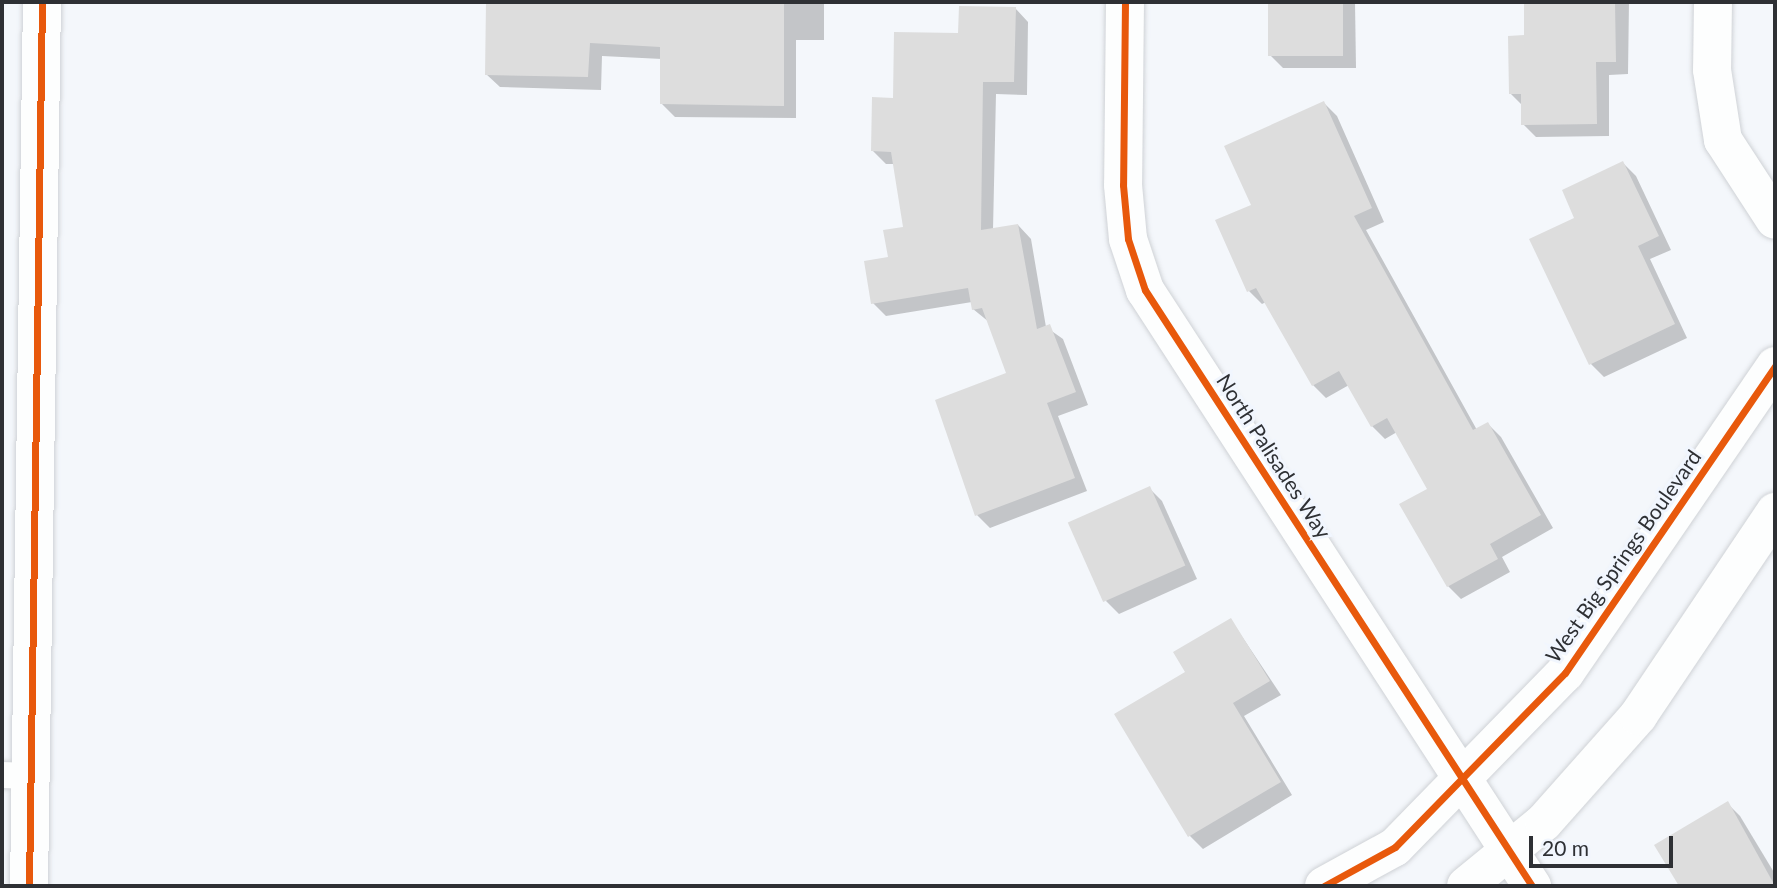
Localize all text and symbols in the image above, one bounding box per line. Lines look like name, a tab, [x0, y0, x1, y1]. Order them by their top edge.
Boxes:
street label: North Palisades Way	[1211, 369, 1337, 543]
street label: West Big Springs Boulevard	[1540, 445, 1706, 667]
scale bar	[1532, 822, 1676, 866]
text: 20 m	[1542, 835, 1589, 860]

